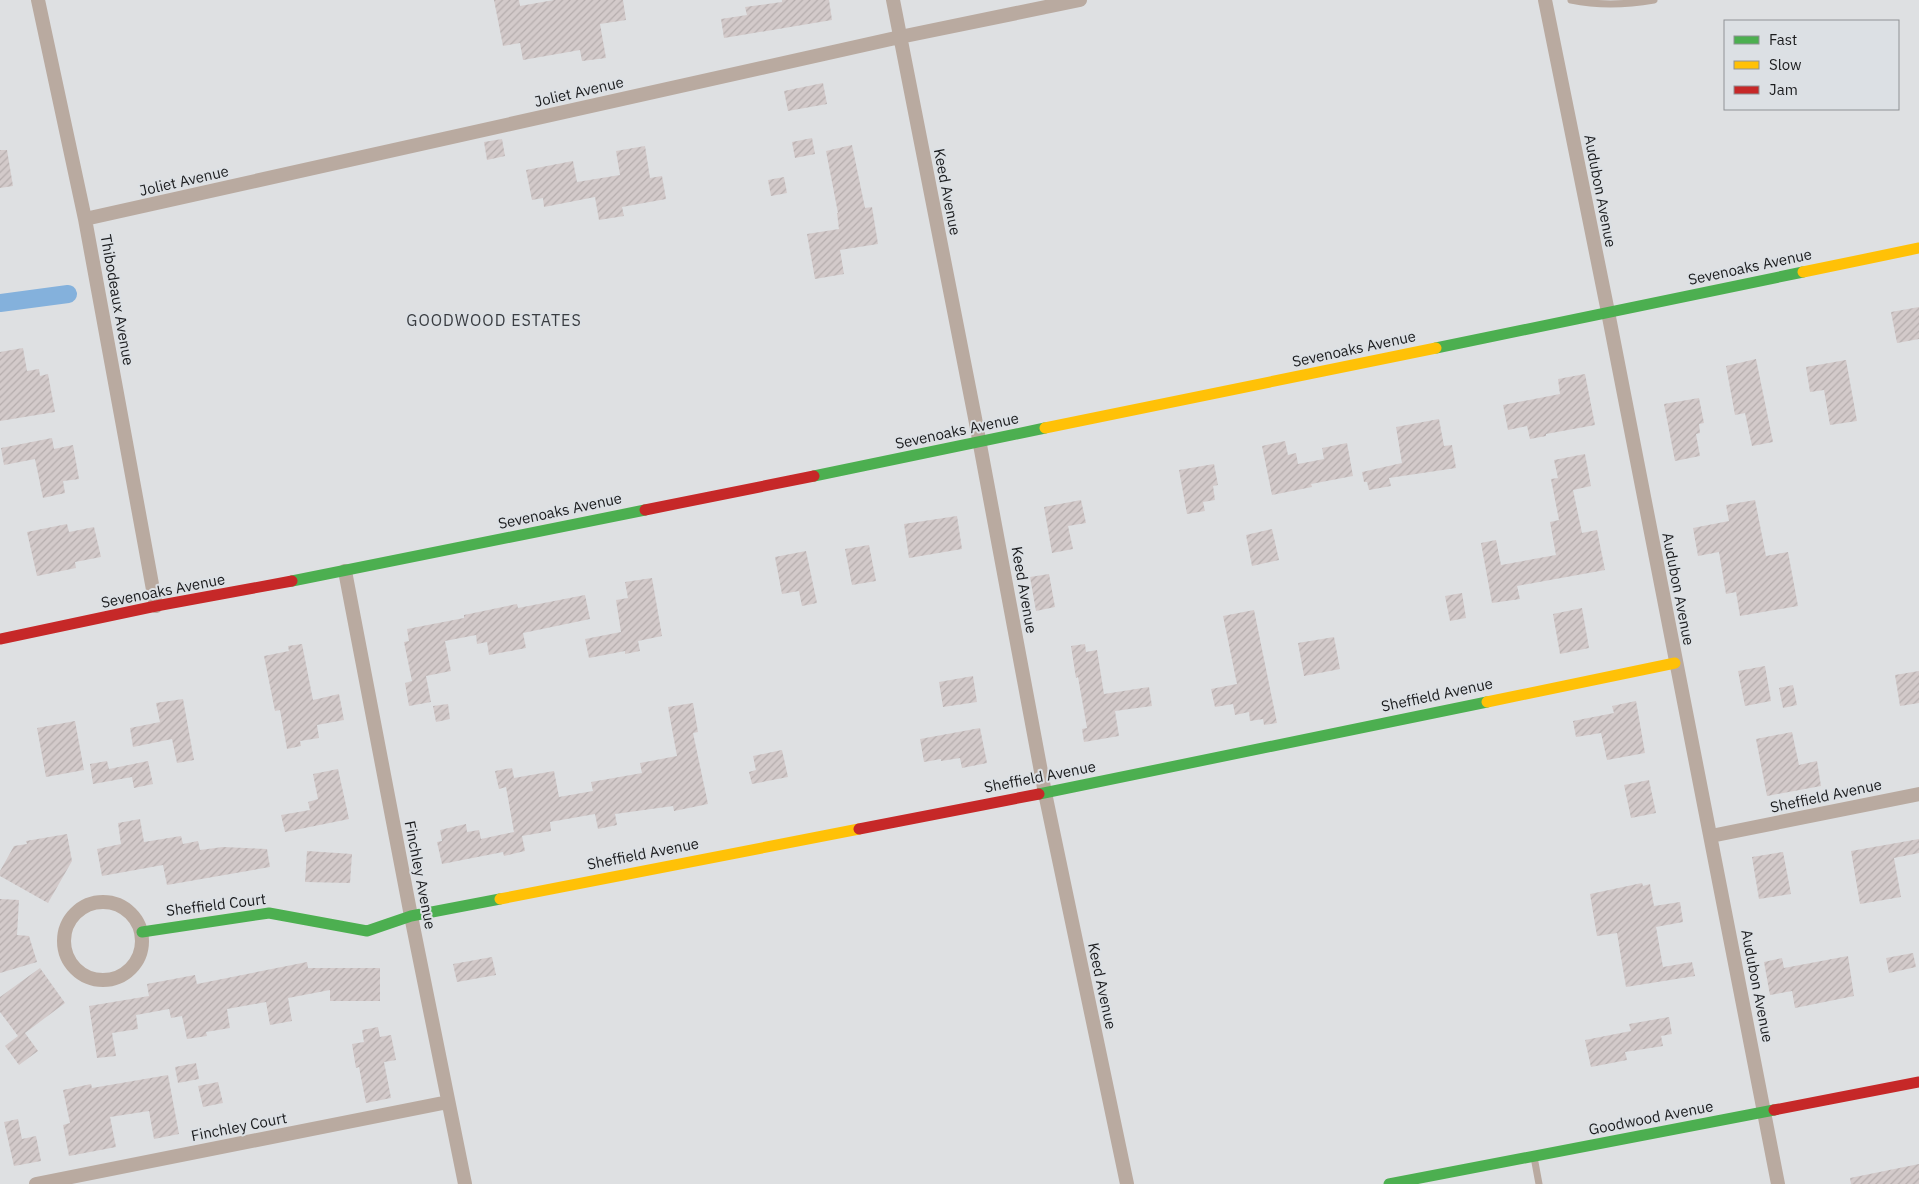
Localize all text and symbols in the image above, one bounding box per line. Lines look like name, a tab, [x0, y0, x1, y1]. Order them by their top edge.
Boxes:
legend	[1724, 20, 1899, 110]
text: Fast	[1769, 30, 1797, 49]
text: Slow	[1769, 55, 1802, 74]
street label: Joliet Avenue	[532, 72, 625, 111]
text: Jam	[1769, 80, 1798, 99]
street label: Audubon Avenue	[1580, 133, 1621, 249]
street label: Keed Avenue	[930, 147, 965, 237]
street label: Joliet Avenue	[137, 161, 230, 200]
street label: Thibodeaux Avenue	[97, 233, 138, 367]
street label: Sevenoaks Avenue	[1686, 244, 1813, 289]
district label: GOODWOOD ESTATES	[406, 310, 582, 330]
street label: Sevenoaks Avenue	[1290, 326, 1417, 371]
street label: Sevenoaks Avenue	[893, 408, 1020, 453]
street label: Sevenoaks Avenue	[496, 488, 623, 533]
street label: Audubon Avenue	[1658, 531, 1699, 647]
street label: Keed Avenue	[1008, 545, 1041, 635]
street label: Sevenoaks Avenue	[99, 569, 227, 612]
street label: Sheffield Avenue	[1379, 673, 1494, 716]
street label: Sheffield Avenue	[982, 756, 1097, 797]
street label: Sheffield Avenue	[1768, 774, 1883, 817]
street label: Finchley Avenue	[401, 819, 440, 931]
street label: Sheffield Avenue	[585, 833, 700, 874]
street label: Sheffield Court	[165, 889, 267, 920]
street label: Audubon Avenue	[1737, 928, 1778, 1044]
street label: Keed Avenue	[1084, 941, 1121, 1031]
street label: Goodwood Avenue	[1587, 1096, 1715, 1139]
street label: Finchley Court	[189, 1108, 288, 1145]

